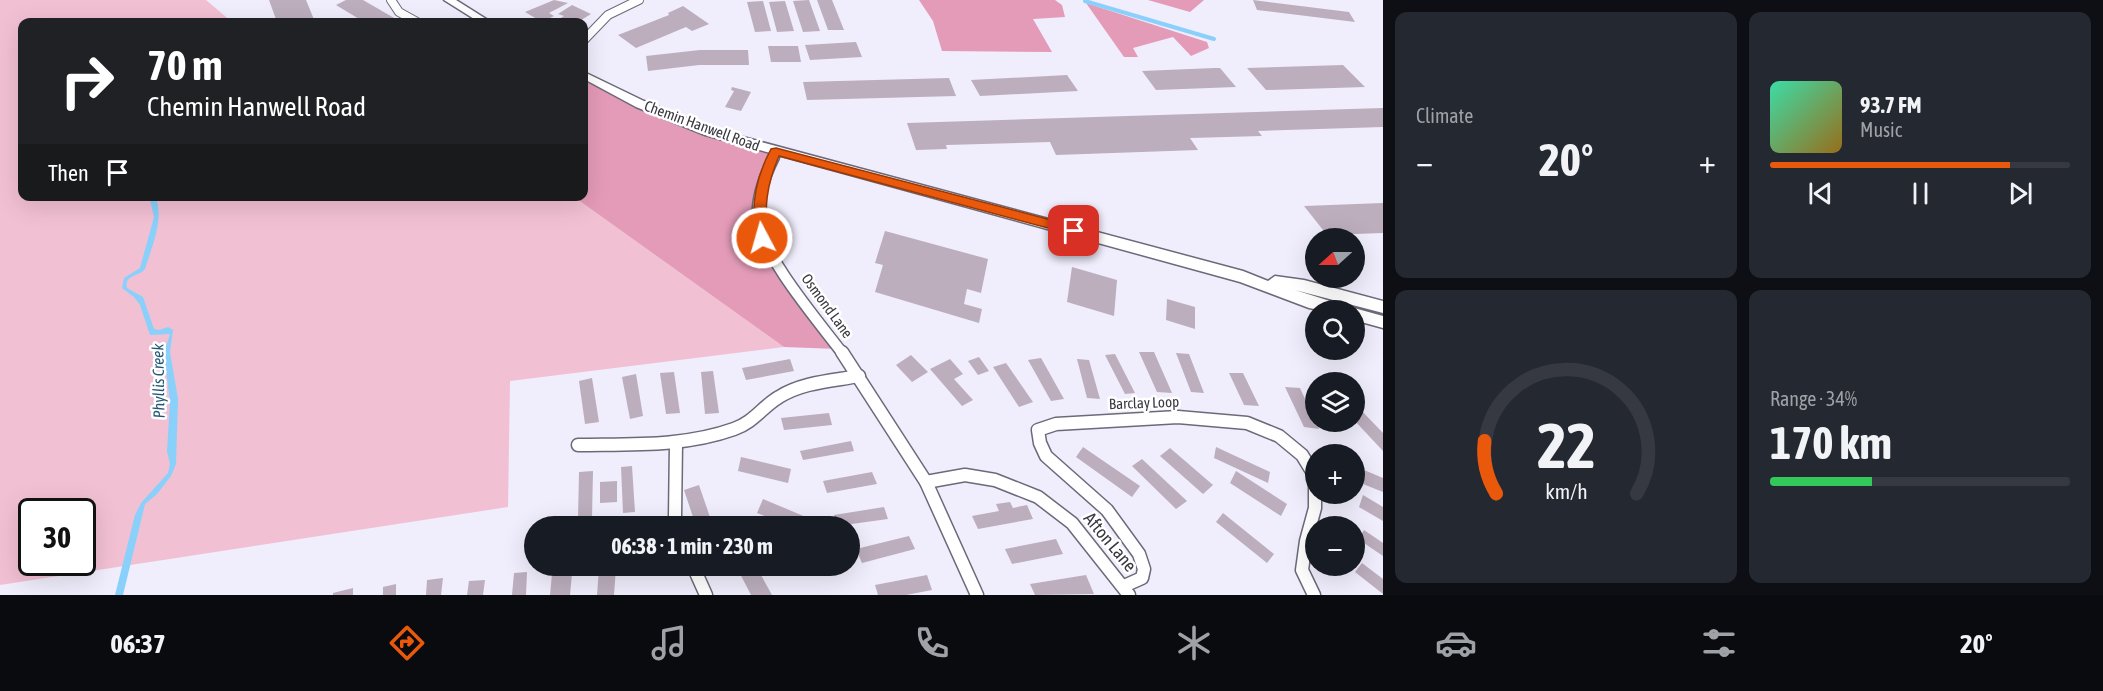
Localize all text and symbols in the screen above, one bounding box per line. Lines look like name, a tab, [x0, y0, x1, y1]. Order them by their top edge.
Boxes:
text: 70 m	[147, 41, 222, 89]
icon: right	[48, 42, 126, 120]
text: Chemin Hanwell Road	[147, 91, 366, 122]
text: 93.7 FM	[1860, 92, 1922, 118]
street label: Chemin Hanwell Road	[642, 97, 762, 154]
text: Climate	[1416, 104, 1473, 127]
text: Music	[1860, 118, 1902, 141]
text: 20°	[1539, 134, 1593, 186]
text: −	[1416, 142, 1433, 180]
text: +	[1699, 142, 1716, 180]
icon: arrive	[101, 156, 134, 189]
text: Then	[48, 160, 89, 186]
icon: previous	[1804, 177, 1837, 210]
icon: pause	[1904, 177, 1937, 210]
icon: next	[2004, 177, 2037, 210]
pin	[1048, 205, 1099, 256]
position arrow	[730, 206, 794, 270]
icon: arrive	[1057, 214, 1090, 247]
north arrow	[1305, 228, 1365, 288]
map controls	[1305, 228, 1365, 576]
street label: Osmond Lane	[798, 270, 856, 341]
button: search	[1305, 300, 1365, 360]
water label: Phyllis Creek	[148, 342, 169, 419]
button: layers	[1305, 372, 1365, 432]
text: Range · 34%	[1770, 387, 1857, 410]
street label: Barclay Loop	[1109, 393, 1179, 412]
text: 22	[1537, 410, 1595, 481]
text: 170 km	[1770, 417, 1892, 469]
button: +	[1305, 444, 1365, 504]
text: km/h	[1545, 479, 1587, 504]
speed limit sign: 30	[18, 498, 96, 576]
street label: Afton Lane	[1080, 508, 1141, 576]
button: −	[1305, 516, 1365, 576]
text: 06:38 · 1 min · 230 m	[611, 533, 773, 559]
icon: directions	[386, 622, 428, 664]
icon: music	[648, 622, 690, 664]
icon: phone	[911, 622, 953, 664]
icon: climate	[1173, 622, 1215, 664]
icon: car	[1435, 622, 1477, 664]
icon: filters	[1698, 622, 1740, 664]
text: 06:37	[110, 628, 166, 659]
text: 20°	[1960, 628, 1993, 659]

